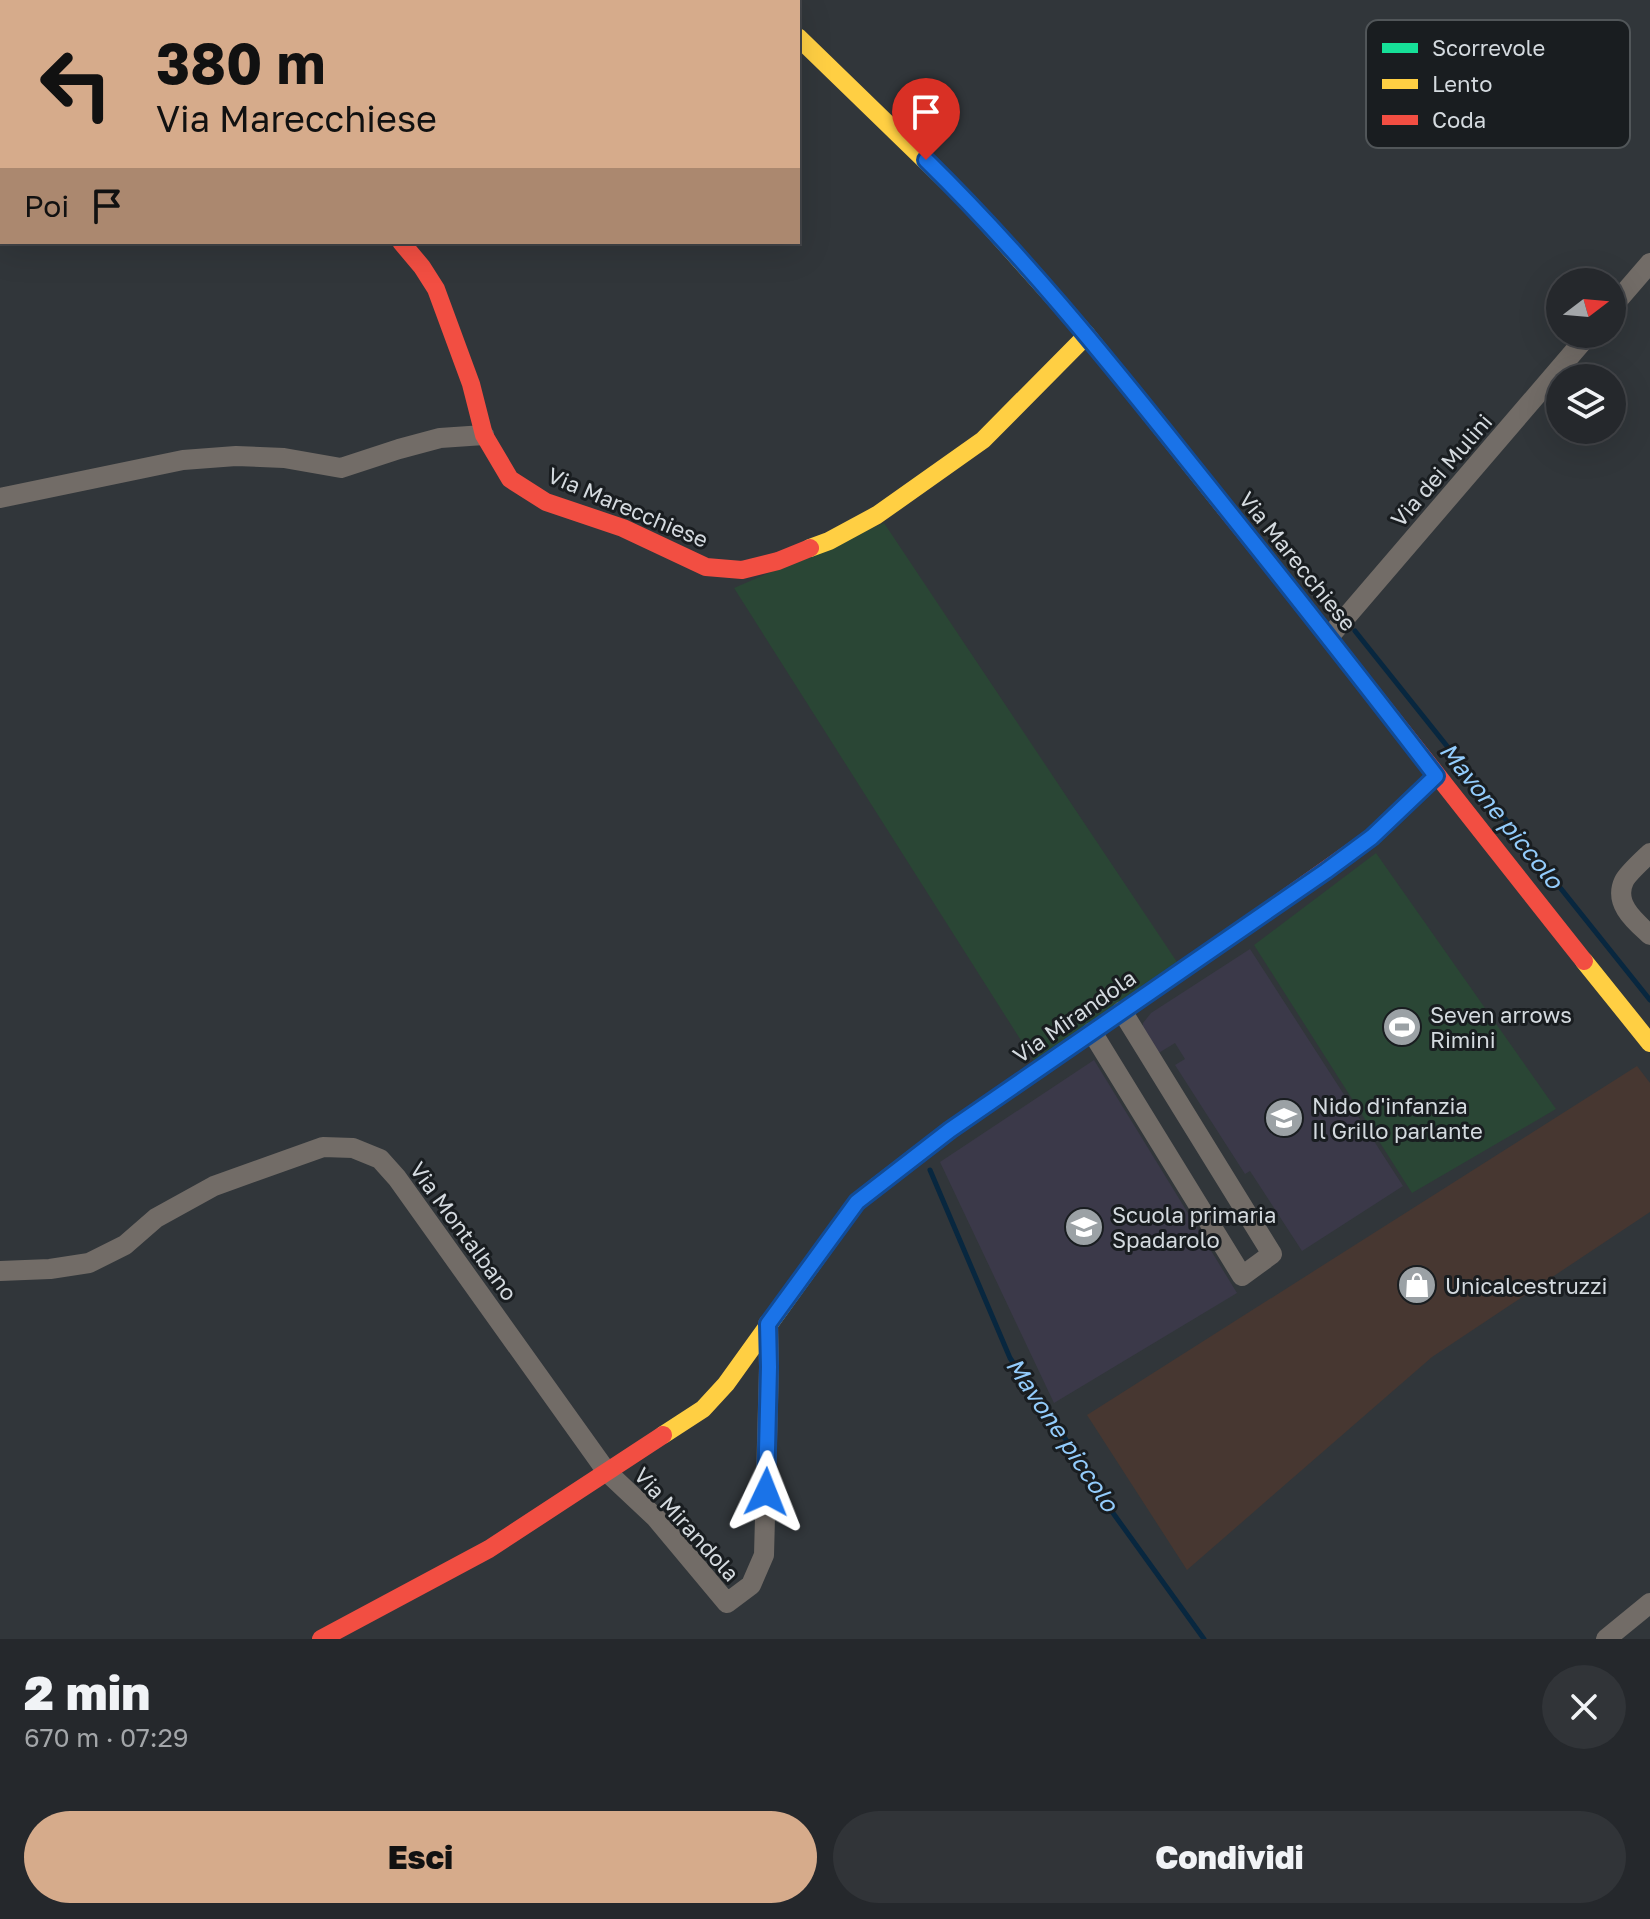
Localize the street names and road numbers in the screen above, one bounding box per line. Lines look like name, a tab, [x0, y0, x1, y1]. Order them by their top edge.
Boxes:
street label: Via dei Mulini	[1385, 408, 1497, 532]
street label: Via Marecchiese	[544, 461, 712, 553]
street label: Via Marecchiese	[1234, 486, 1362, 636]
street label: Via Mirandola	[1007, 964, 1141, 1068]
street label: Via Montalbano	[405, 1156, 523, 1306]
street label: Via Mirandola	[629, 1461, 745, 1587]

